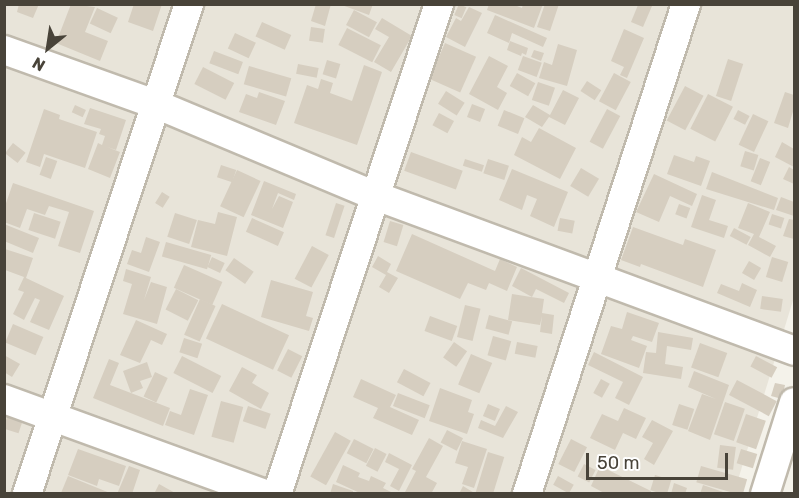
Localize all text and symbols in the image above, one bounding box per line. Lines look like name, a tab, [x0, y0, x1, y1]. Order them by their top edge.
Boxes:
north arrow	[18, 18, 78, 78]
text: N	[29, 53, 48, 75]
scale bar	[589, 441, 732, 479]
text: 50 m	[597, 452, 640, 474]

